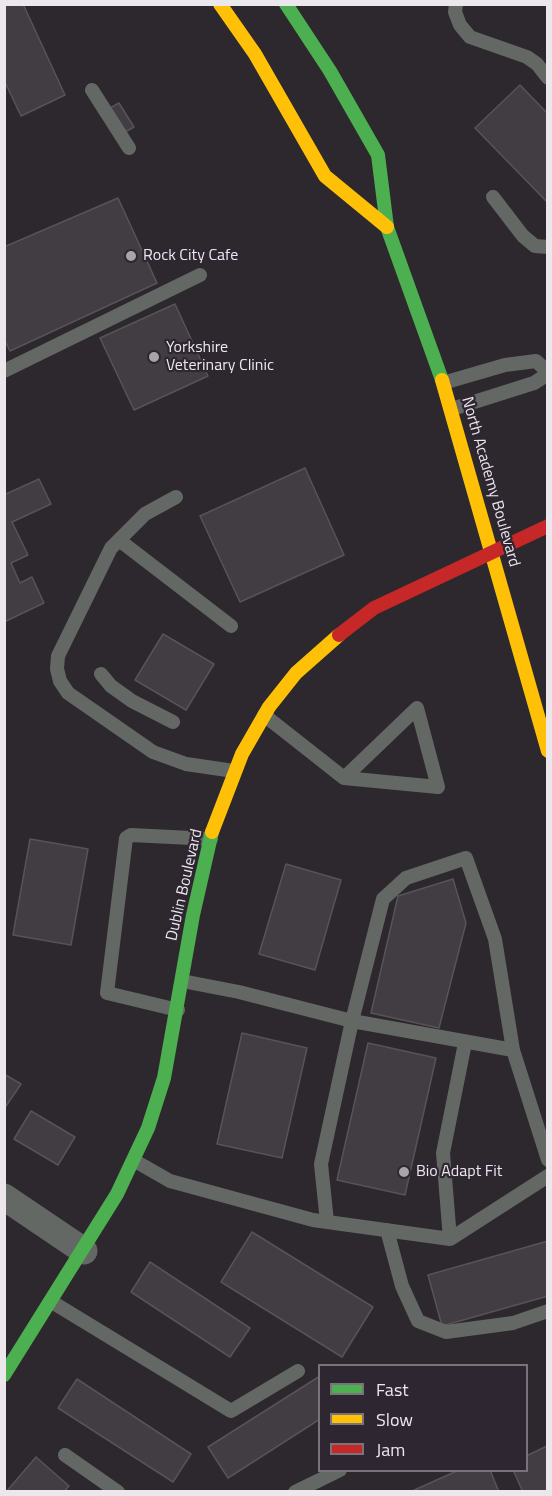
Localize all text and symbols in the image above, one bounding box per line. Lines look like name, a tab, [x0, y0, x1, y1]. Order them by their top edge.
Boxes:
place label: Rock City Cafe	[143, 246, 238, 266]
marker: Rock City Cafe	[124, 249, 138, 263]
place label: Yorkshire Veterinary Clinic	[166, 338, 274, 376]
marker: Yorkshire Veterinary Clinic	[147, 350, 161, 364]
street label: North Academy Boulevard	[457, 395, 523, 569]
street label: Dublin Boulevard	[163, 827, 207, 943]
place label: Bio Adapt Fit	[416, 1162, 502, 1182]
marker: Bio Adapt Fit	[397, 1165, 411, 1179]
legend	[318, 1364, 528, 1472]
text: Fast	[376, 1376, 409, 1403]
text: Slow	[376, 1406, 413, 1433]
text: Jam	[376, 1436, 405, 1463]

